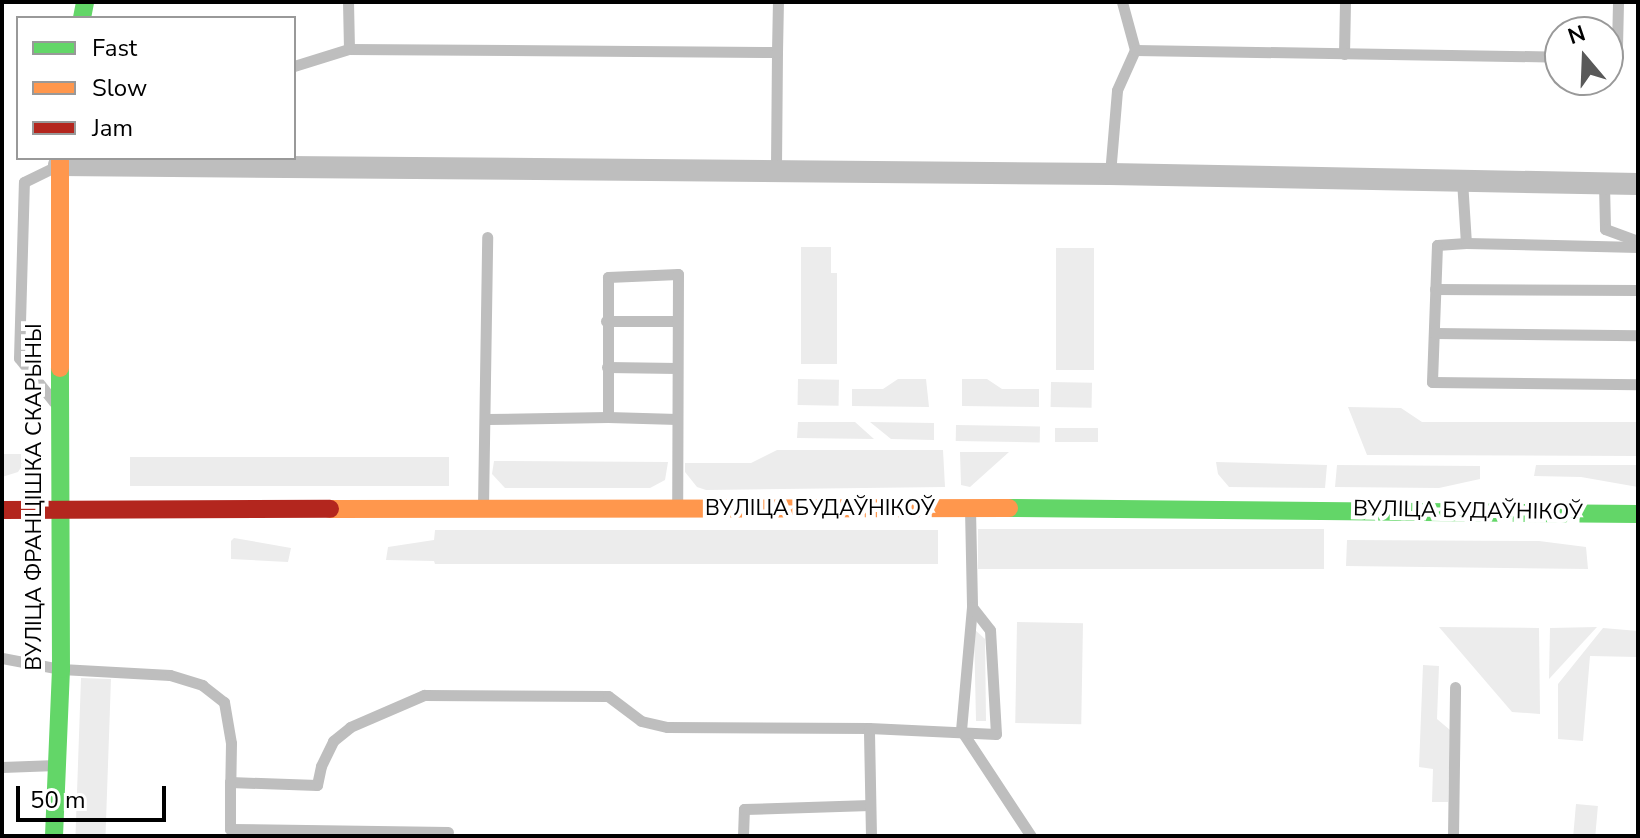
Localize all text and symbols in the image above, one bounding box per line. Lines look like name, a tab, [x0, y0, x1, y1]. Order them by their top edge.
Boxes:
legend	[16, 16, 296, 160]
north arrow	[1544, 16, 1624, 96]
text: N	[1564, 18, 1590, 52]
text: Fast	[92, 32, 137, 64]
text: Slow	[92, 72, 147, 104]
text: Jam	[92, 112, 133, 144]
street label: ВУЛІЦА ФРАНЦІШКА СКАРЫНЫ	[22, 323, 48, 671]
street label: ВУЛІЦА БУДАЎНІКОЎ	[705, 496, 935, 522]
street label: ВУЛІЦА БУДАЎНІКОЎ	[1353, 496, 1583, 526]
scale bar	[20, 770, 170, 820]
text: 50 m	[30, 784, 86, 816]

